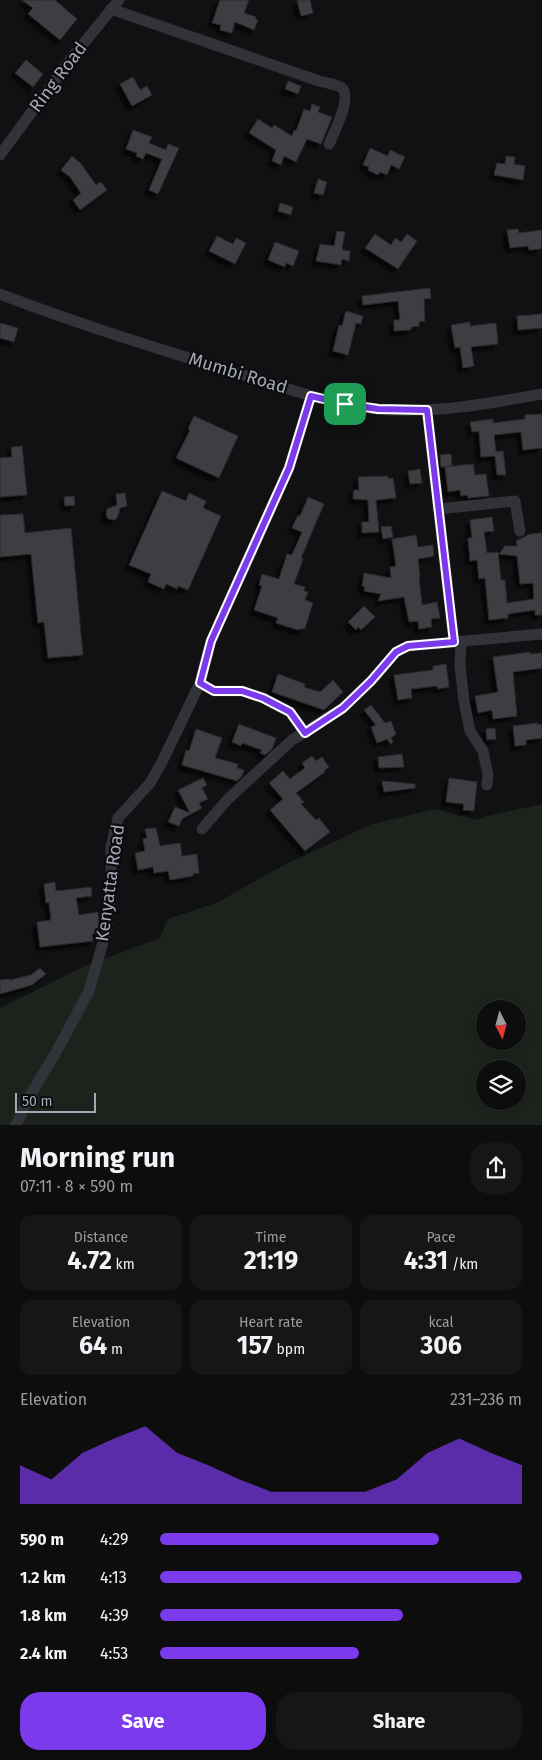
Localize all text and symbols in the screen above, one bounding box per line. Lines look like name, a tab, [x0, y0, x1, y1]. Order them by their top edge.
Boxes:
street label: Ring Road	[24, 38, 92, 116]
street label: Mumbi Road	[186, 348, 290, 398]
pin	[324, 383, 366, 425]
icon: arrive	[331, 390, 359, 418]
street label: Kenyatta Road	[91, 823, 129, 943]
north arrow	[476, 1000, 526, 1050]
map controls	[476, 1000, 526, 1110]
button: layers	[476, 1060, 526, 1110]
scale bar	[15, 1090, 96, 1113]
text: 50 m	[22, 1093, 53, 1110]
text: Morning run	[20, 1141, 175, 1174]
button: share	[470, 1142, 522, 1194]
text: 07:11 · 8 × 590 m	[20, 1177, 133, 1196]
text: Distance	[74, 1229, 128, 1246]
text: Time	[256, 1229, 286, 1246]
text: Pace	[426, 1229, 456, 1246]
text: 4.72	[67, 1246, 112, 1276]
text: 21:19	[244, 1246, 298, 1276]
text: 4:31	[404, 1246, 448, 1276]
text: km	[112, 1256, 135, 1273]
text: /km	[448, 1256, 478, 1273]
text: Elevation	[72, 1314, 130, 1331]
text: Heart rate	[239, 1314, 303, 1331]
text: kcal	[428, 1314, 454, 1331]
text: 64	[79, 1331, 107, 1361]
text: 157	[237, 1331, 273, 1361]
text: 306	[420, 1331, 462, 1361]
text: m	[107, 1341, 123, 1358]
text: bpm	[273, 1341, 305, 1358]
text: Elevation	[20, 1390, 87, 1409]
text: 231–236 m	[450, 1390, 522, 1409]
text: 590 m	[20, 1530, 64, 1549]
text: 4:29	[100, 1530, 129, 1549]
text: 1.2 km	[20, 1568, 66, 1587]
text: 4:13	[100, 1568, 127, 1587]
text: 1.8 km	[20, 1606, 67, 1625]
text: 4:39	[100, 1606, 129, 1625]
text: 2.4 km	[20, 1644, 67, 1663]
text: 4:53	[100, 1644, 128, 1663]
button: Save	[20, 1692, 266, 1750]
button: Share	[276, 1692, 522, 1750]

